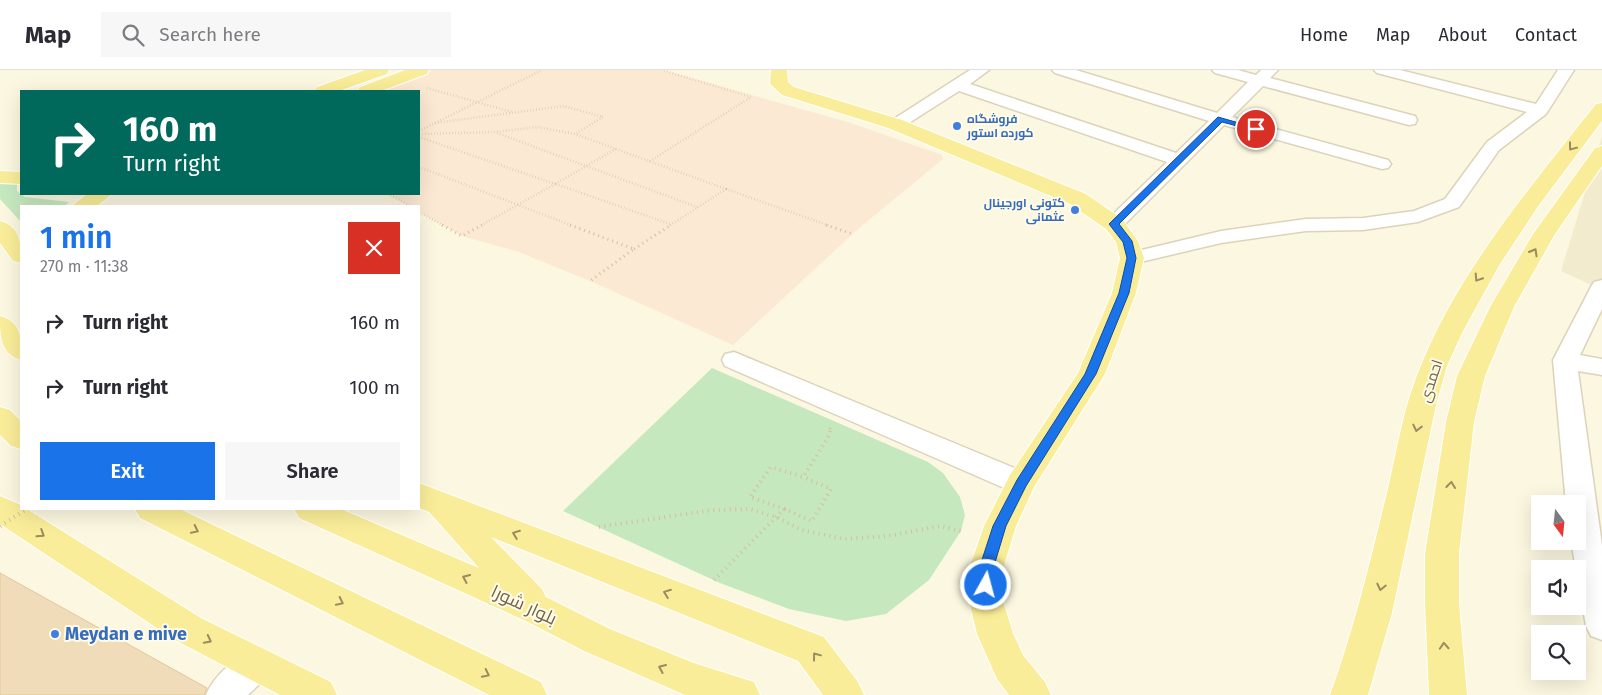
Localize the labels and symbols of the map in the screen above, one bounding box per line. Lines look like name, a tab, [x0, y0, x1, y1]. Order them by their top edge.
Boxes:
pin	[1235, 108, 1277, 150]
place label: فروشگاه کورده استور	[966, 112, 1034, 141]
marker: فروشگاه کورده استور	[951, 120, 963, 132]
one-way arrow	[1570, 141, 1578, 150]
place label: کتونی اورجینال عثمانی	[984, 196, 1065, 225]
marker: کتونی اورجینال عثمانی	[1069, 204, 1081, 216]
one-way arrow	[1528, 248, 1538, 257]
one-way arrow	[1475, 273, 1484, 282]
street label: احمدی	[1416, 357, 1447, 405]
one-way arrow	[1412, 424, 1423, 433]
one-way arrow	[1445, 480, 1456, 488]
north arrow	[1531, 495, 1586, 550]
one-way arrow	[190, 524, 199, 534]
one-way arrow	[35, 528, 45, 537]
one-way arrow	[512, 530, 521, 540]
position arrow	[959, 558, 1011, 610]
one-way arrow	[462, 574, 471, 584]
street label: بلوار شورا	[488, 580, 560, 630]
one-way arrow	[1376, 582, 1387, 591]
one-way arrow	[663, 589, 672, 599]
one-way arrow	[335, 596, 344, 606]
place label: Meydan e mive	[65, 623, 187, 645]
marker: Meydan e mive	[49, 628, 61, 640]
one-way arrow	[203, 634, 212, 644]
one-way arrow	[1438, 642, 1449, 650]
one-way arrow	[813, 653, 821, 662]
one-way arrow	[658, 663, 667, 674]
one-way arrow	[481, 668, 490, 678]

